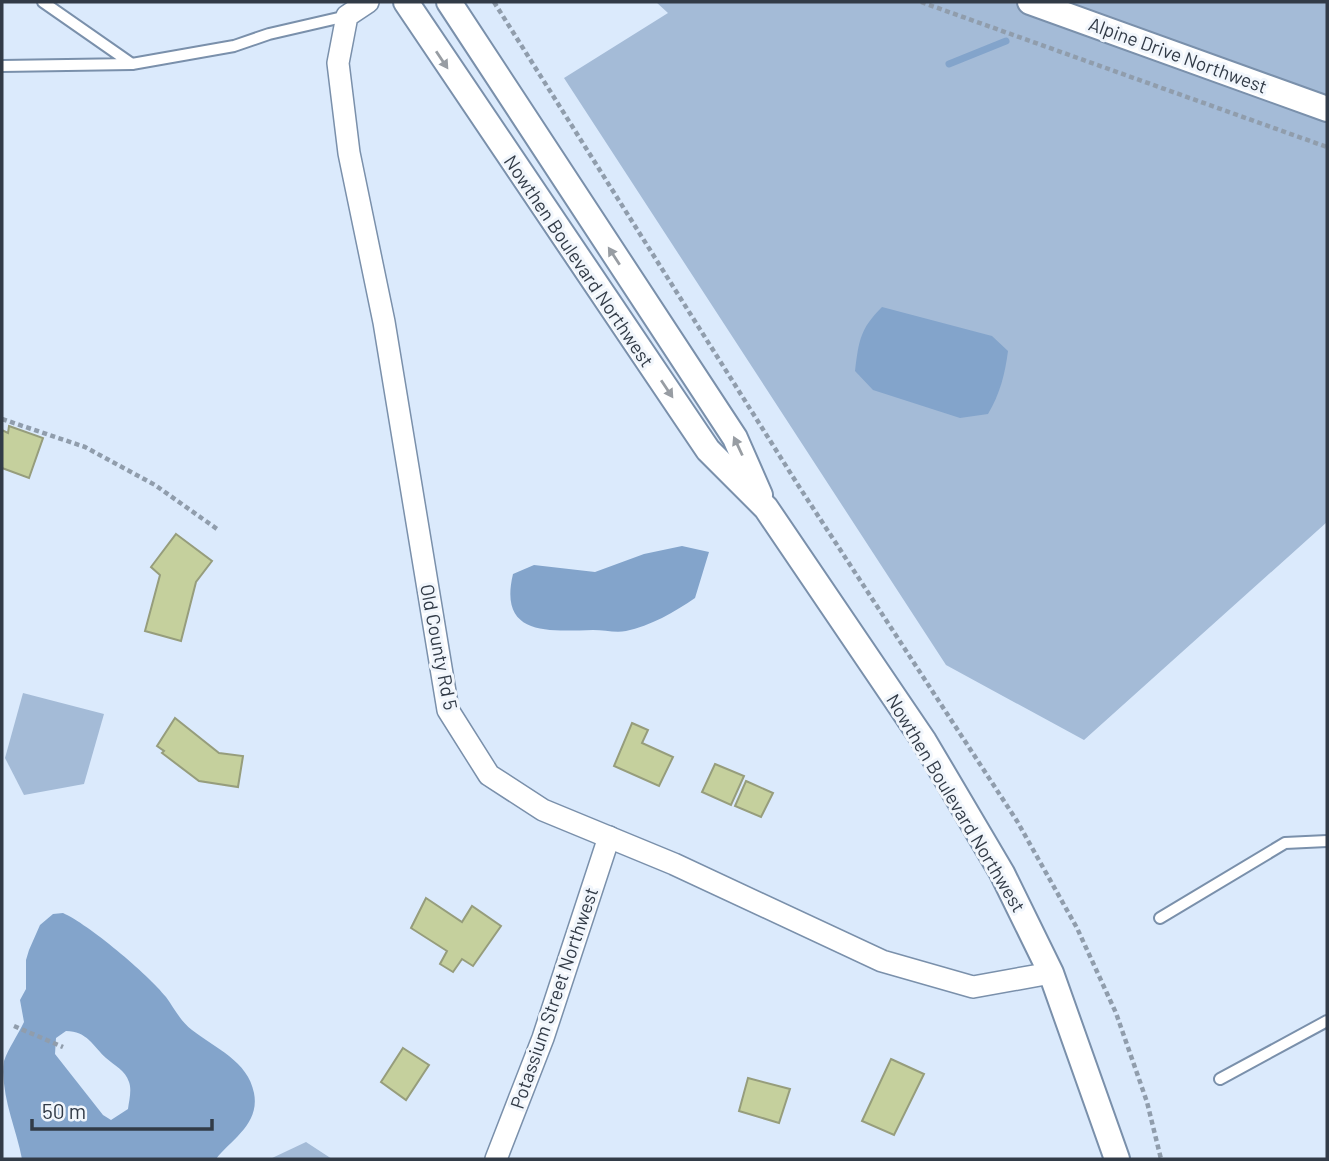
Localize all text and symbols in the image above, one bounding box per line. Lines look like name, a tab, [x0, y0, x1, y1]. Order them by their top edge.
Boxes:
street label: Alpine Drive Northwest	[1086, 12, 1271, 98]
one-way arrow	[435, 50, 448, 69]
street label: Nowthen Boulevard Northwest	[500, 150, 659, 371]
one-way arrow	[608, 246, 621, 265]
one-way arrow	[660, 380, 674, 398]
one-way arrow	[732, 436, 744, 456]
street label: Old County Rd 5	[416, 582, 463, 712]
street label: Nowthen Boulevard Northwest	[882, 689, 1031, 916]
street label: Potassium Street Northwest	[505, 884, 602, 1112]
scale bar	[32, 1088, 212, 1132]
text: 50 m	[42, 1098, 86, 1123]

